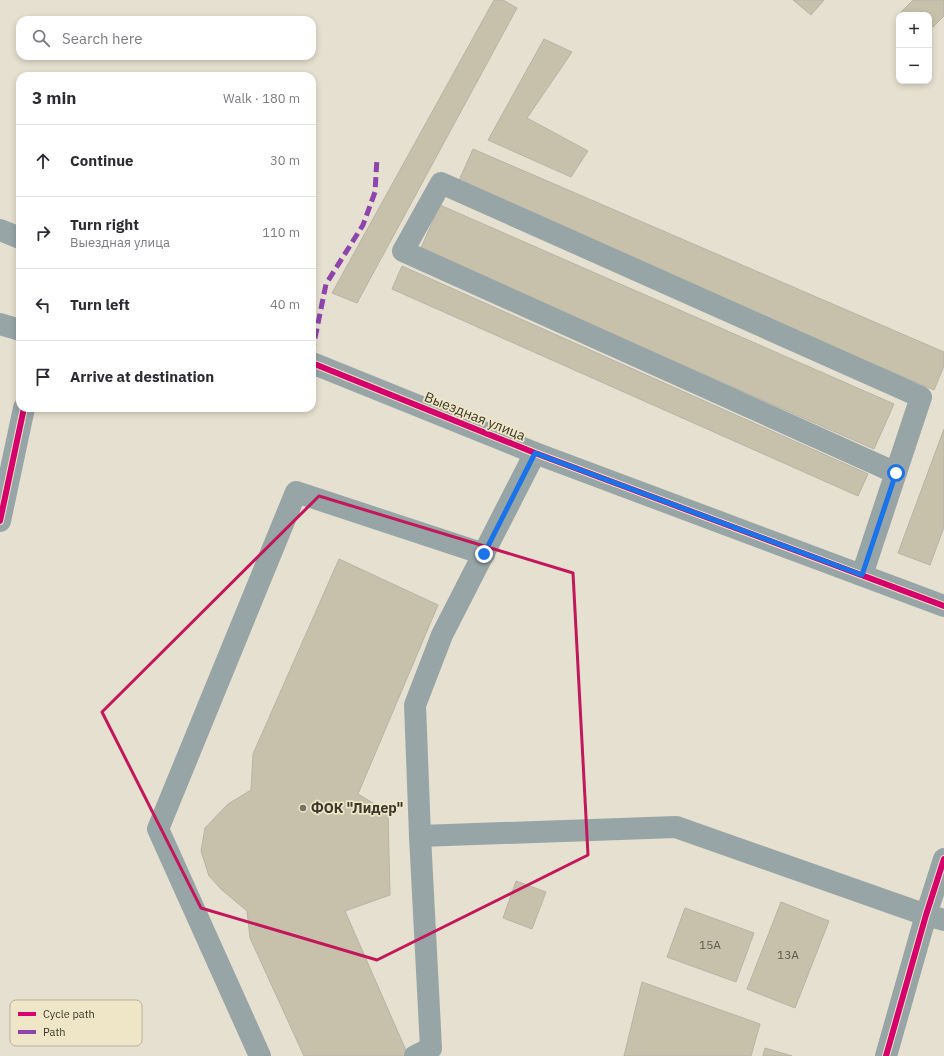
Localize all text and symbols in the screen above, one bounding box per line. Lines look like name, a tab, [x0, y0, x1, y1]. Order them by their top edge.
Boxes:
map controls	[896, 12, 932, 84]
button: +	[896, 12, 932, 48]
search box	[16, 16, 316, 60]
icon: search	[30, 27, 52, 49]
text: Search here	[62, 29, 142, 48]
button: −	[896, 48, 932, 84]
text: 3 min	[32, 87, 76, 109]
text: Walk · 180 m	[223, 90, 300, 107]
icon: ahead	[32, 150, 54, 172]
text: Continue	[70, 151, 134, 170]
text: 30 m	[270, 152, 300, 169]
text: Turn right	[70, 215, 139, 234]
icon: right	[32, 222, 54, 244]
text: 110 m	[262, 224, 300, 241]
text: Выездная улица	[70, 234, 170, 251]
icon: left	[32, 294, 54, 316]
text: Turn left	[70, 295, 130, 314]
text: 40 m	[270, 296, 300, 313]
icon: arrive	[32, 366, 54, 388]
text: Arrive at destination	[70, 367, 214, 386]
street label: Выездная улица	[422, 387, 529, 445]
route start	[887, 464, 905, 482]
route end	[475, 545, 493, 563]
place label: ФОК "Лидер"	[311, 799, 403, 817]
marker: ФОК "Лидер"	[298, 803, 308, 813]
house number: 15А	[699, 937, 721, 952]
house number: 13А	[777, 947, 799, 962]
legend	[10, 1000, 142, 1046]
text: Cycle path	[43, 1007, 95, 1021]
text: Path	[43, 1025, 66, 1039]

